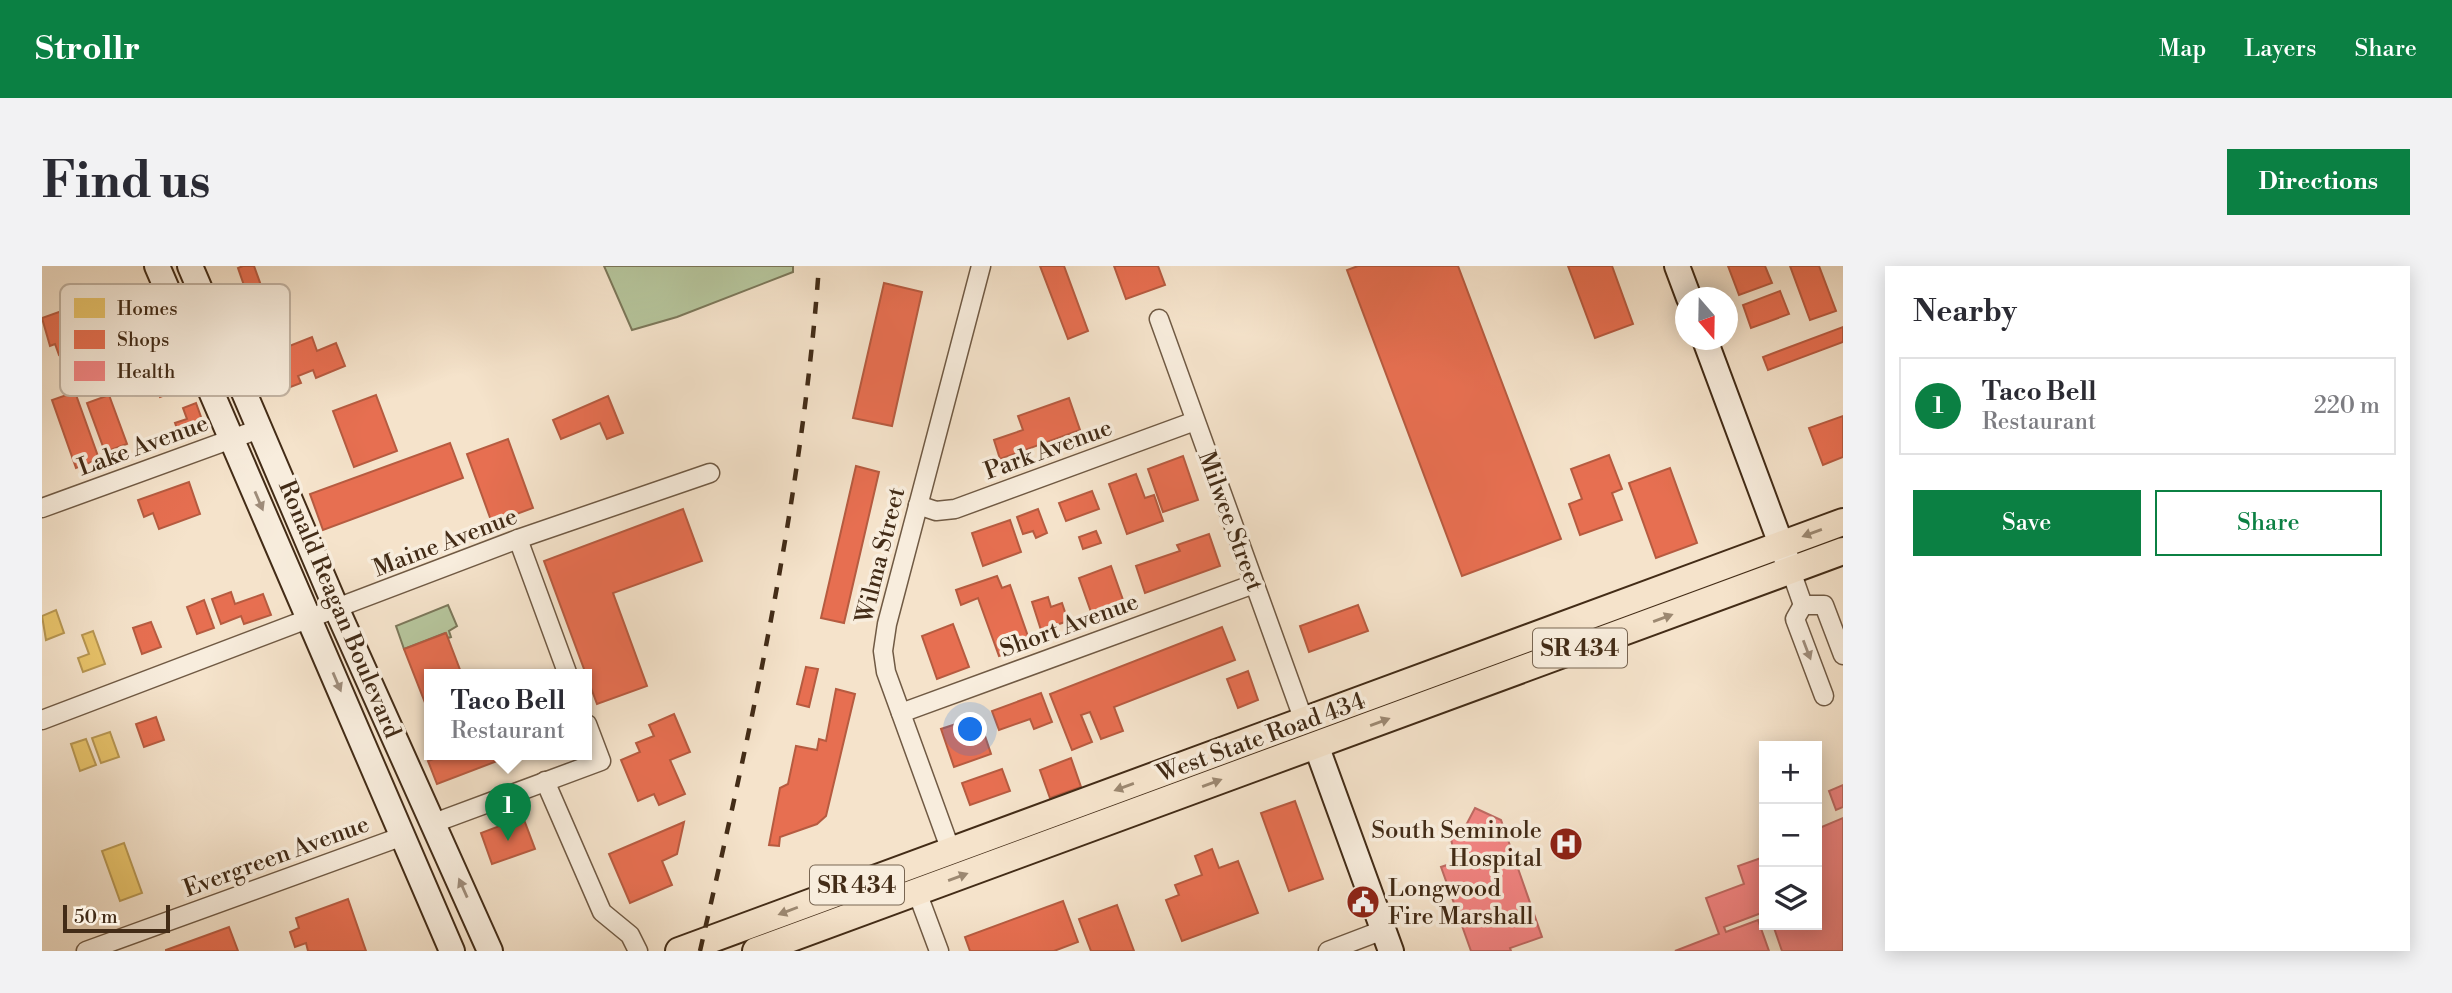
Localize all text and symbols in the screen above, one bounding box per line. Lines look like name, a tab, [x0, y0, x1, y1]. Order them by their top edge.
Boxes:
text: Strollr	[35, 29, 140, 70]
text: Map	[2159, 34, 2206, 64]
text: Layers	[2244, 34, 2316, 64]
text: Share	[2354, 34, 2417, 64]
button: Directions	[2227, 149, 2410, 215]
text: Find us	[42, 152, 211, 213]
legend	[60, 284, 290, 396]
north arrow	[1675, 287, 1738, 350]
text: Nearby	[1913, 293, 2017, 331]
text: Homes	[117, 297, 177, 321]
text: Shops	[117, 328, 169, 352]
text: Health	[117, 360, 175, 384]
text: Taco Bell	[1982, 376, 2097, 408]
text: 1	[1932, 392, 1944, 420]
text: 220 m	[2314, 392, 2380, 420]
street label: Lake Avenue	[74, 408, 213, 483]
text: Restaurant	[1982, 408, 2096, 436]
street label: Park Avenue	[980, 413, 1116, 487]
street label: Milwee Street	[1191, 447, 1269, 596]
street label: Ronald Reagan Boulevard	[271, 476, 407, 743]
street label: Wilma Street	[849, 484, 912, 627]
one-way arrow	[254, 490, 265, 511]
button: Save	[1913, 490, 2141, 556]
button: Share	[2155, 490, 2382, 556]
street label: Maine Avenue	[369, 502, 522, 584]
one-way arrow	[1801, 528, 1822, 539]
street label: Short Avenue	[996, 587, 1143, 665]
one-way arrow	[1652, 612, 1673, 623]
road number: SR 434	[1533, 628, 1627, 668]
one-way arrow	[1801, 639, 1812, 660]
popup	[424, 669, 592, 760]
one-way arrow	[332, 672, 343, 693]
text: Taco Bell	[451, 685, 565, 717]
street label: West State Road 434	[1152, 686, 1370, 790]
your location	[953, 712, 987, 746]
one-way arrow	[1370, 716, 1391, 727]
text: Restaurant	[451, 717, 565, 745]
map controls	[1759, 741, 1822, 930]
button: +	[1759, 741, 1822, 804]
one-way arrow	[1202, 778, 1223, 789]
one-way arrow	[1114, 782, 1135, 793]
pin: 1	[485, 783, 531, 841]
button: −	[1759, 804, 1822, 867]
street label: Evergreen Avenue	[179, 809, 373, 904]
place label: South Seminole Hospital	[1371, 816, 1542, 874]
hospital icon: South Seminole Hospital	[1547, 825, 1585, 863]
road number: SR 434	[810, 866, 904, 904]
button: layers	[1759, 867, 1822, 930]
one-way arrow	[948, 872, 969, 883]
place label: Longwood Fire Marshall	[1388, 874, 1534, 932]
one-way arrow	[457, 878, 468, 899]
public building icon: Longwood Fire Marshall	[1344, 883, 1382, 921]
scale bar	[63, 902, 170, 934]
text: 50 m	[74, 905, 118, 929]
one-way arrow	[778, 906, 799, 917]

